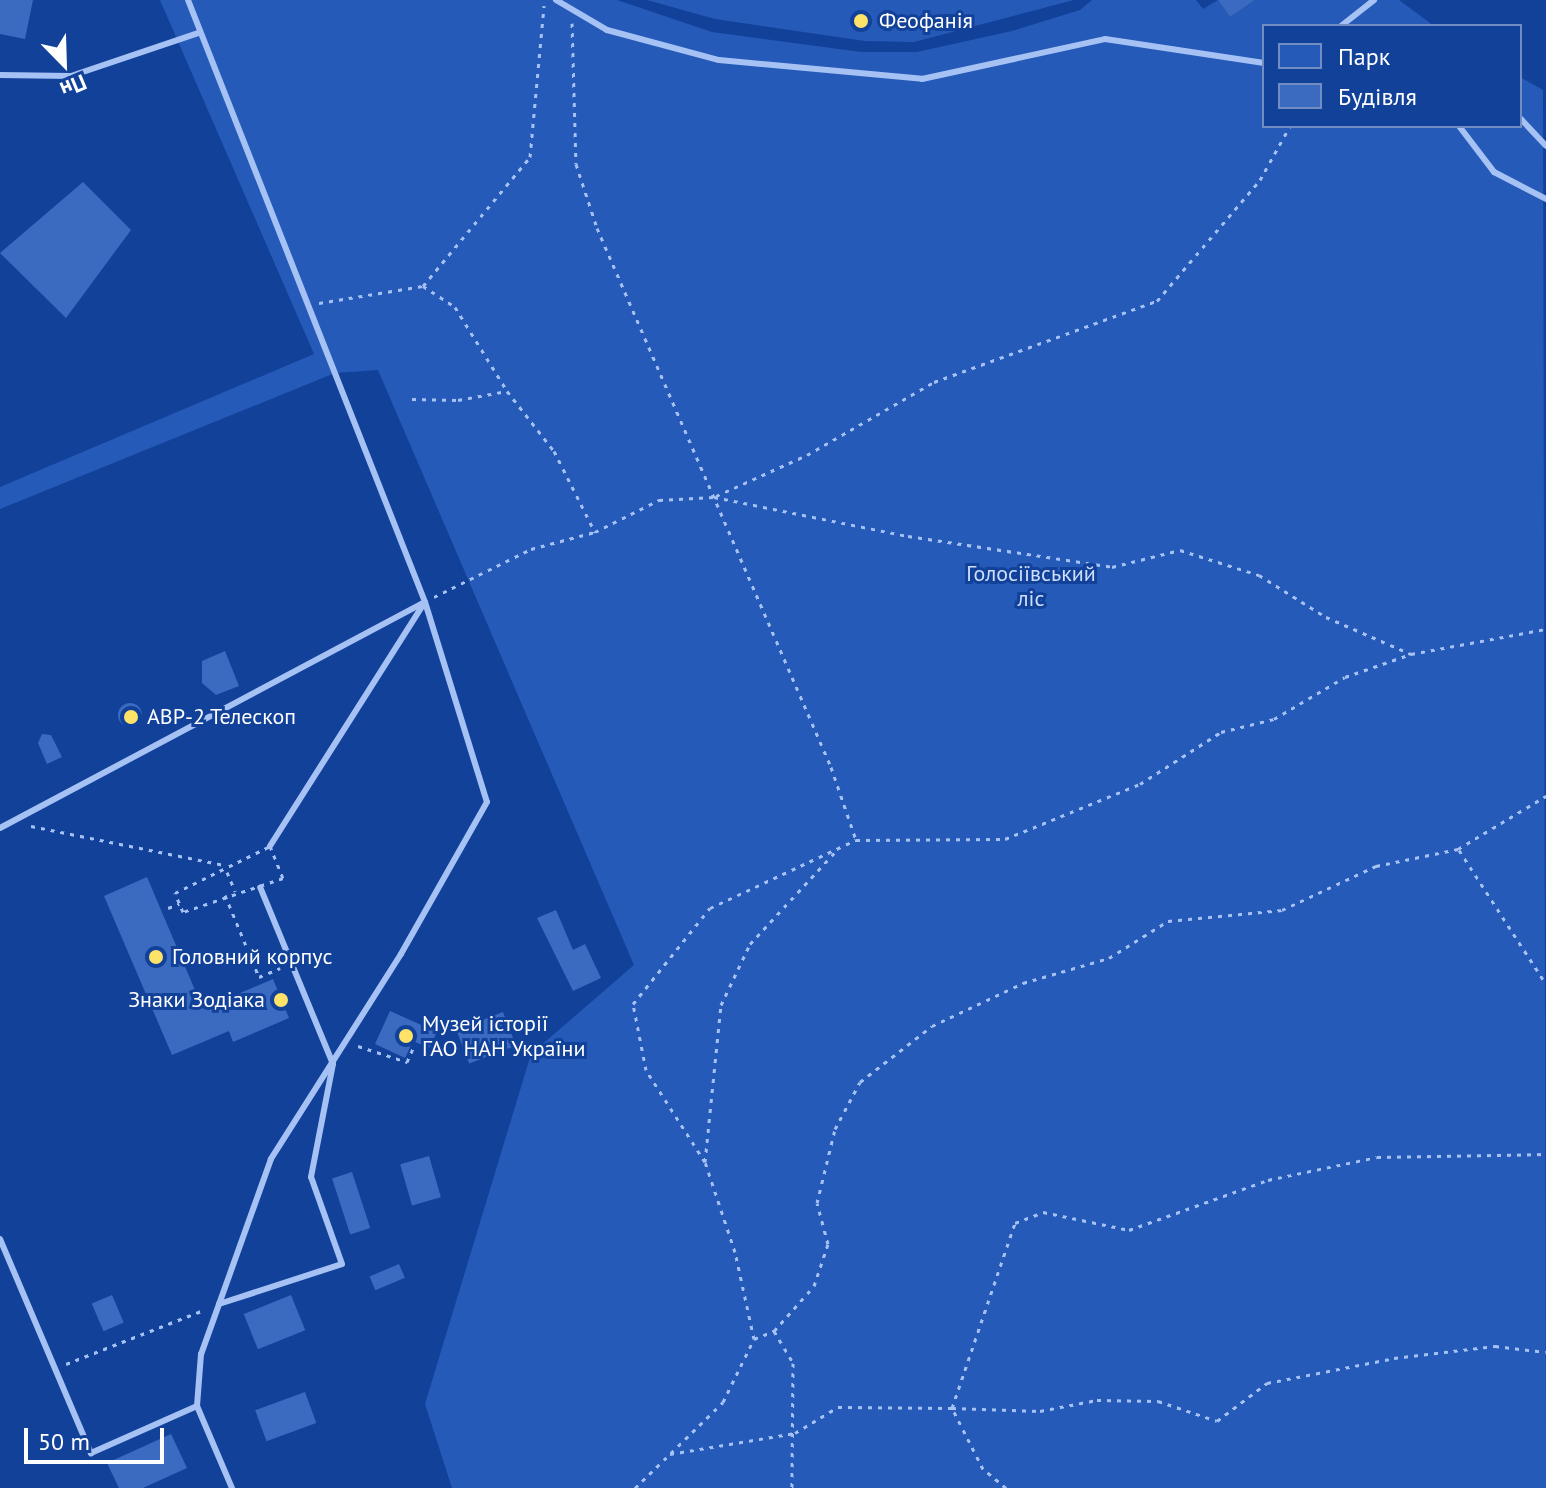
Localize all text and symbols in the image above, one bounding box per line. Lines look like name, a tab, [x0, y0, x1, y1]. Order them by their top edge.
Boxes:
place label: Феофанія	[879, 8, 973, 34]
marker: Феофанія	[850, 10, 872, 32]
north arrow	[24, 24, 104, 104]
legend	[1262, 24, 1522, 128]
text: Парк	[1338, 41, 1390, 72]
text: Пн	[56, 68, 91, 104]
text: Будівля	[1338, 81, 1417, 112]
park label: Голосіївський ліс	[966, 560, 1096, 612]
place label: АВР-2 Телескоп	[147, 704, 297, 730]
marker: АВР-2 Телескоп	[122, 708, 140, 726]
place label: Головний корпус	[172, 944, 332, 970]
marker: Головний корпус	[147, 948, 165, 966]
place label: Знаки Зодіака	[128, 987, 265, 1013]
marker: Знаки Зодіака	[272, 991, 290, 1009]
place label: Музей історії ГАО НАН України	[422, 1010, 586, 1062]
marker: Музей історії ГАО НАН України	[397, 1027, 415, 1045]
scale bar	[28, 1412, 168, 1462]
text: 50 m	[38, 1426, 90, 1457]

